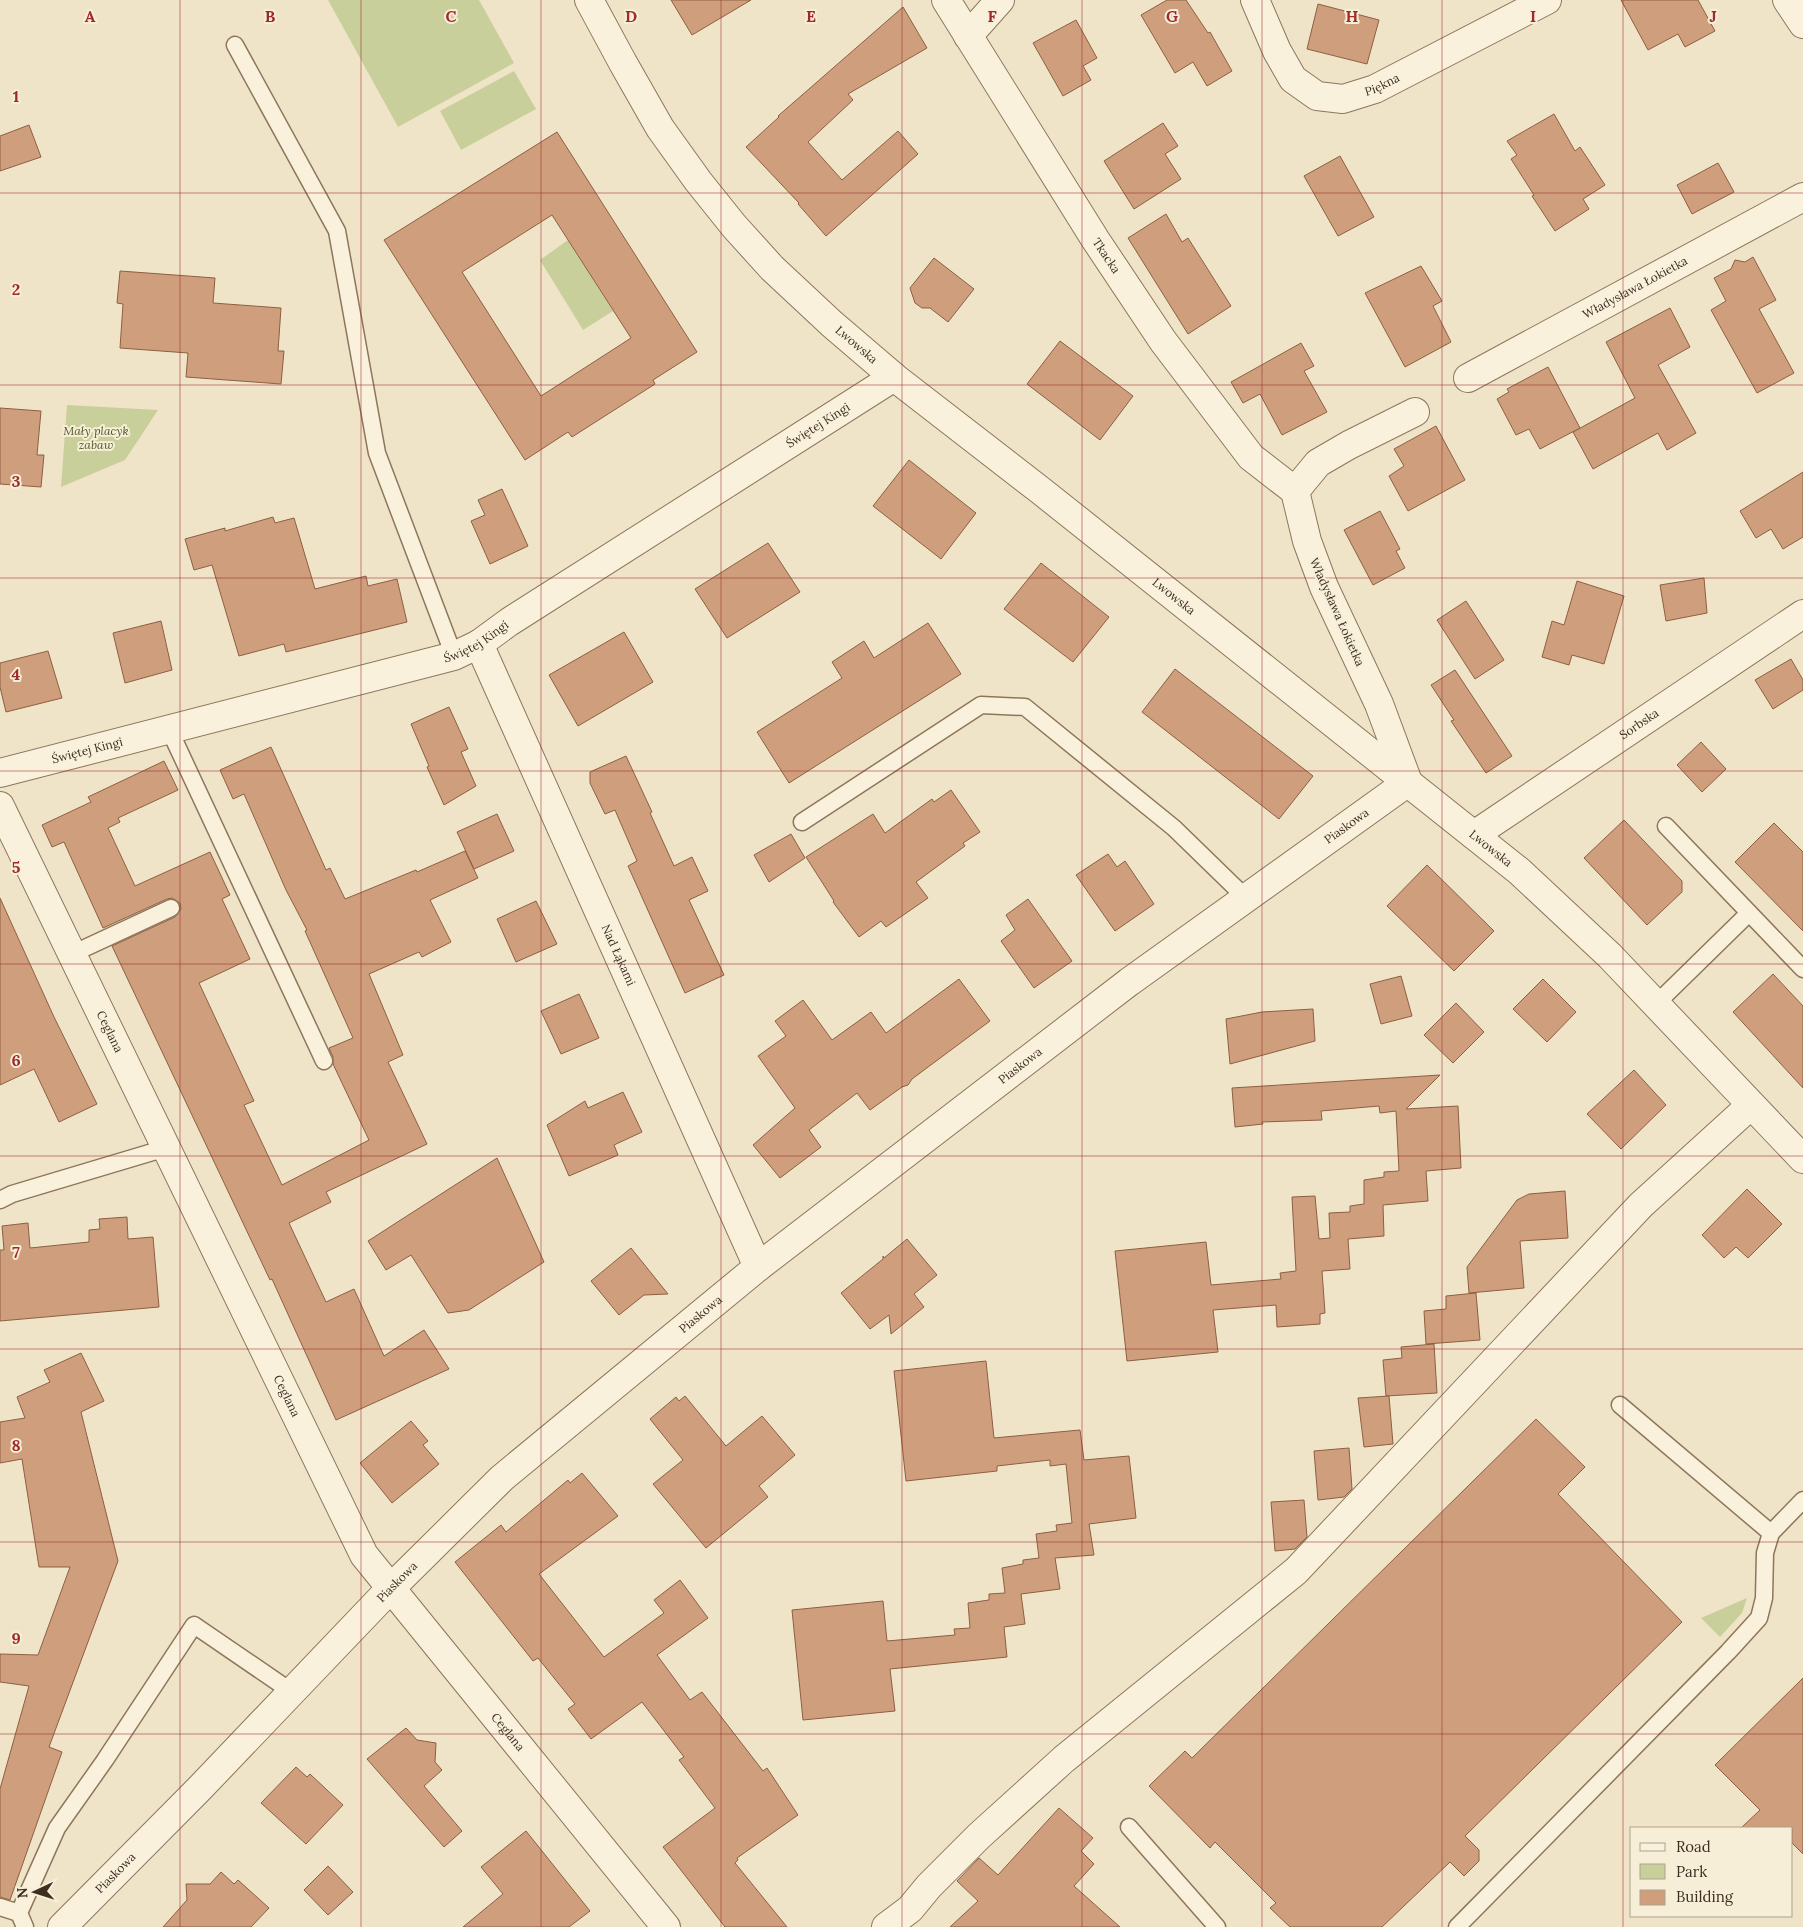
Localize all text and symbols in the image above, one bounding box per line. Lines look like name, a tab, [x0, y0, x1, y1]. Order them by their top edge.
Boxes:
text: A	[85, 6, 96, 26]
text: B	[265, 6, 276, 26]
text: C	[445, 6, 457, 26]
text: D	[625, 6, 637, 26]
text: E	[806, 6, 816, 26]
text: F	[987, 6, 997, 26]
text: G	[1166, 6, 1178, 26]
text: H	[1346, 6, 1359, 26]
text: I	[1530, 6, 1536, 26]
text: J	[1709, 6, 1717, 26]
street label: Piękna	[1363, 70, 1402, 99]
text: 1	[13, 86, 19, 106]
street label: Tkacka	[1090, 235, 1124, 276]
street label: Władysława Łokietka	[1580, 253, 1690, 322]
text: 2	[12, 279, 20, 299]
street label: Lwowska	[833, 322, 881, 367]
street label: Świętej Kingi	[783, 399, 852, 451]
park label: Mały placyk zabaw	[63, 423, 129, 452]
text: 3	[12, 471, 21, 491]
street label: Władysława Łokietka	[1307, 555, 1368, 668]
street label: Lwowska	[1150, 574, 1199, 618]
street label: Świętej Kingi	[442, 617, 511, 665]
text: 4	[12, 664, 21, 684]
street label: Sorbska	[1616, 705, 1661, 742]
street label: Świętej Kingi	[50, 734, 124, 766]
street label: Piaskowa	[1321, 805, 1372, 847]
street label: Lwowska	[1466, 826, 1516, 870]
text: 5	[12, 857, 21, 877]
street label: Nad Łąkami	[599, 922, 639, 988]
street label: Ceglana	[94, 1008, 127, 1055]
street label: Piaskowa	[995, 1044, 1045, 1087]
text: 6	[11, 1050, 21, 1070]
text: 7	[12, 1242, 20, 1262]
street label: Piaskowa	[676, 1292, 725, 1336]
street label: Ceglana	[271, 1372, 304, 1419]
text: 8	[11, 1435, 21, 1455]
street label: Piaskowa	[373, 1558, 420, 1605]
text: 9	[11, 1628, 21, 1648]
street label: Ceglana	[488, 1710, 528, 1754]
legend	[1630, 1827, 1793, 1917]
text: Road	[1676, 1837, 1711, 1856]
street label: Piaskowa	[92, 1849, 139, 1896]
text: Park	[1676, 1862, 1707, 1881]
north arrow	[10, 1867, 60, 1917]
text: N	[13, 1887, 31, 1899]
text: Building	[1676, 1887, 1734, 1906]

